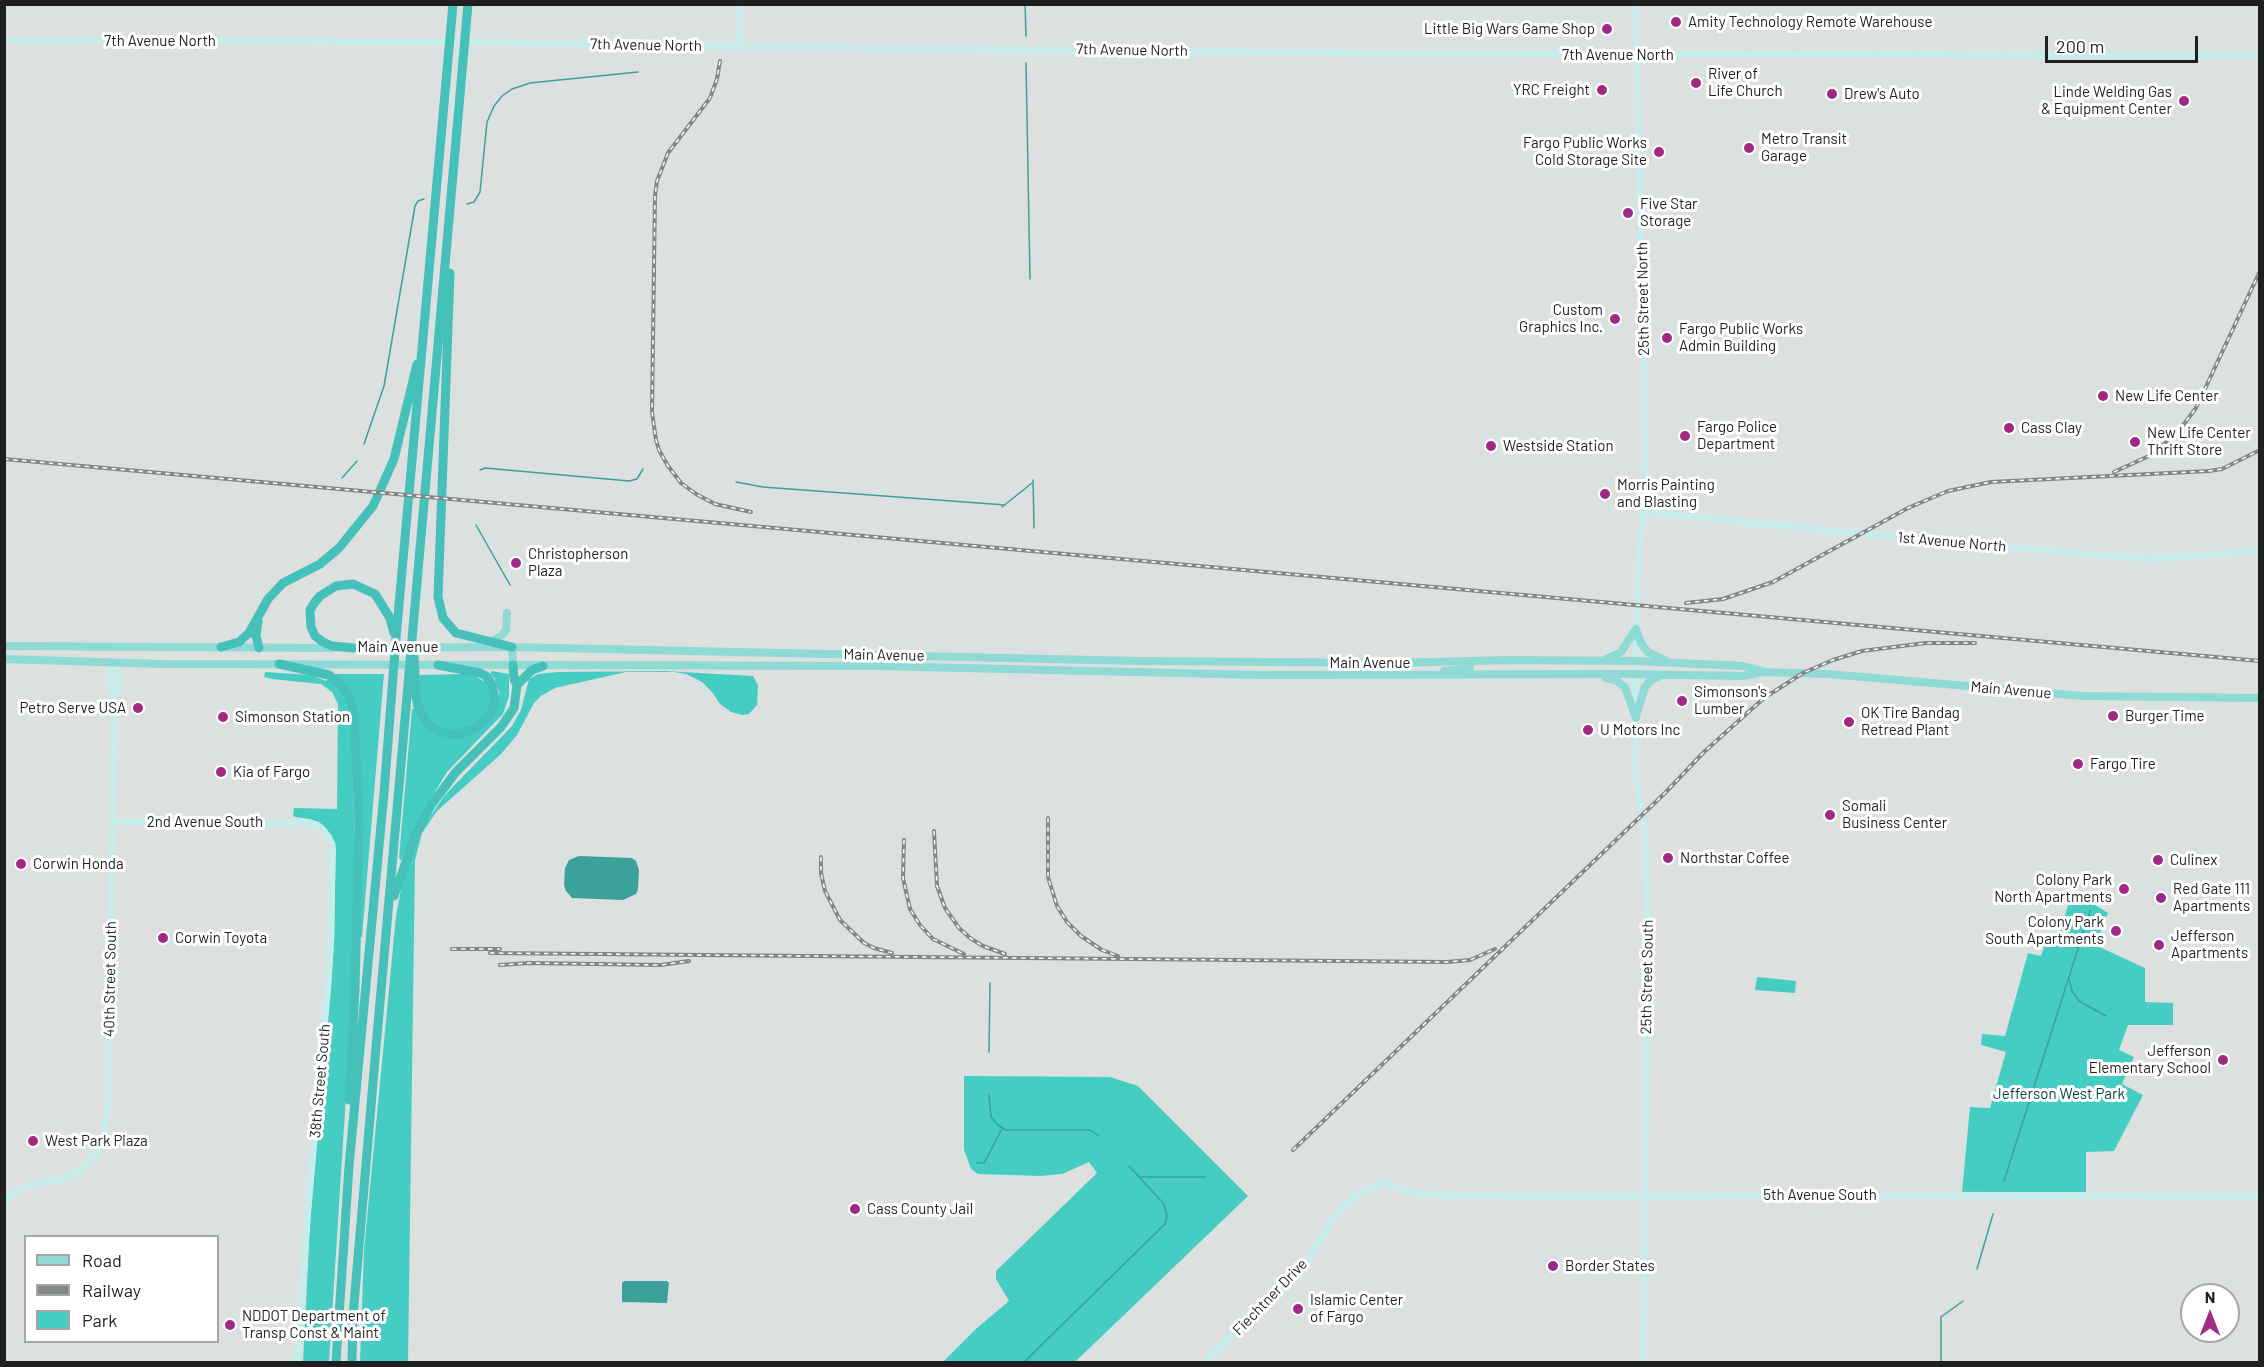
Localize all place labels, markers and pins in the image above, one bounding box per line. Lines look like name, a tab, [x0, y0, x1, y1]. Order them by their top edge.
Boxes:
place label: Amity Technology Remote Warehouse	[1688, 13, 1932, 31]
marker: Amity Technology Remote Warehouse	[1669, 15, 1683, 29]
place label: Little Big Wars Game Shop	[1424, 20, 1595, 38]
marker: Little Big Wars Game Shop	[1600, 22, 1614, 36]
place label: River of Life Church	[1708, 65, 1782, 100]
marker: River of Life Church	[1689, 76, 1703, 90]
place label: YRC Freight	[1513, 81, 1590, 99]
marker: YRC Freight	[1595, 83, 1609, 97]
place label: Linde Welding Gas & Equipment Center	[2041, 83, 2172, 118]
place label: Drew's Auto	[1844, 85, 1920, 103]
marker: Drew's Auto	[1825, 87, 1839, 101]
marker: Linde Welding Gas & Equipment Center	[2177, 94, 2191, 108]
place label: Metro Transit Garage	[1761, 130, 1847, 165]
place label: Fargo Public Works Cold Storage Site	[1523, 134, 1647, 169]
marker: Metro Transit Garage	[1742, 141, 1756, 155]
marker: Fargo Public Works Cold Storage Site	[1652, 145, 1666, 159]
place label: Five Star Storage	[1640, 195, 1698, 230]
marker: Five Star Storage	[1621, 206, 1635, 220]
place label: Custom Graphics Inc.	[1519, 301, 1603, 336]
marker: Custom Graphics Inc.	[1608, 312, 1622, 326]
place label: Fargo Public Works Admin Building	[1679, 320, 1803, 355]
marker: Fargo Public Works Admin Building	[1660, 331, 1674, 345]
place label: New Life Center	[2115, 387, 2219, 405]
marker: New Life Center	[2096, 389, 2110, 403]
place label: Fargo Police Department	[1697, 418, 1777, 453]
place label: Cass Clay	[2021, 419, 2082, 437]
marker: Cass Clay	[2002, 421, 2016, 435]
place label: New Life Center Thrift Store	[2147, 424, 2251, 459]
marker: Fargo Police Department	[1678, 429, 1692, 443]
marker: New Life Center Thrift Store	[2128, 435, 2142, 449]
place label: Westside Station	[1503, 437, 1614, 455]
marker: Westside Station	[1484, 439, 1498, 453]
place label: Morris Painting and Blasting	[1617, 476, 1715, 511]
marker: Morris Painting and Blasting	[1598, 487, 1612, 501]
place label: Christopherson Plaza	[528, 545, 628, 580]
marker: Christopherson Plaza	[509, 556, 523, 570]
place label: Simonson's Lumber	[1694, 683, 1767, 718]
marker: Simonson's Lumber	[1675, 694, 1689, 708]
place label: Petro Serve USA	[19, 699, 126, 717]
marker: Petro Serve USA	[131, 701, 145, 715]
place label: OK Tire Bandag Retread Plant	[1861, 704, 1960, 739]
place label: Burger Time	[2125, 707, 2204, 725]
place label: Simonson Station	[235, 708, 350, 726]
marker: Burger Time	[2106, 709, 2120, 723]
marker: Simonson Station	[216, 710, 230, 724]
marker: OK Tire Bandag Retread Plant	[1842, 715, 1856, 729]
place label: U Motors Inc	[1600, 721, 1680, 739]
marker: U Motors Inc	[1581, 723, 1595, 737]
place label: Fargo Tire	[2090, 755, 2156, 773]
marker: Fargo Tire	[2071, 757, 2085, 771]
place label: Kia of Fargo	[233, 763, 310, 781]
marker: Kia of Fargo	[214, 765, 228, 779]
place label: Somali Business Center	[1842, 797, 1947, 832]
marker: Somali Business Center	[1823, 808, 1837, 822]
place label: Northstar Coffee	[1680, 849, 1789, 867]
marker: Northstar Coffee	[1661, 851, 1675, 865]
place label: Culinex	[2170, 851, 2217, 869]
marker: Culinex	[2151, 853, 2165, 867]
place label: Corwin Honda	[33, 855, 124, 873]
marker: Corwin Honda	[14, 857, 28, 871]
place label: Colony Park North Apartments	[1994, 871, 2112, 906]
place label: Red Gate 111 Apartments	[2173, 880, 2250, 915]
marker: Colony Park North Apartments	[2117, 882, 2131, 896]
marker: Red Gate 111 Apartments	[2154, 891, 2168, 905]
place label: Colony Park South Apartments	[1985, 913, 2104, 948]
marker: Colony Park South Apartments	[2109, 924, 2123, 938]
place label: Jefferson Apartments	[2171, 927, 2248, 962]
place label: Corwin Toyota	[175, 929, 267, 947]
marker: Corwin Toyota	[156, 931, 170, 945]
marker: Jefferson Apartments	[2152, 938, 2166, 952]
place label: Jefferson Elementary School	[2089, 1042, 2211, 1077]
marker: Jefferson Elementary School	[2216, 1053, 2230, 1067]
place label: West Park Plaza	[45, 1132, 148, 1150]
marker: West Park Plaza	[26, 1134, 40, 1148]
place label: Cass County Jail	[867, 1200, 973, 1218]
marker: Cass County Jail	[848, 1202, 862, 1216]
place label: Border States	[1565, 1257, 1655, 1275]
marker: Border States	[1546, 1259, 1560, 1273]
place label: Islamic Center of Fargo	[1310, 1291, 1403, 1326]
marker: Islamic Center of Fargo	[1291, 1302, 1305, 1316]
place label: NDDOT Department of Transp Const & Maint	[242, 1307, 386, 1342]
marker: NDDOT Department of Transp Const & Maint	[223, 1318, 237, 1332]

